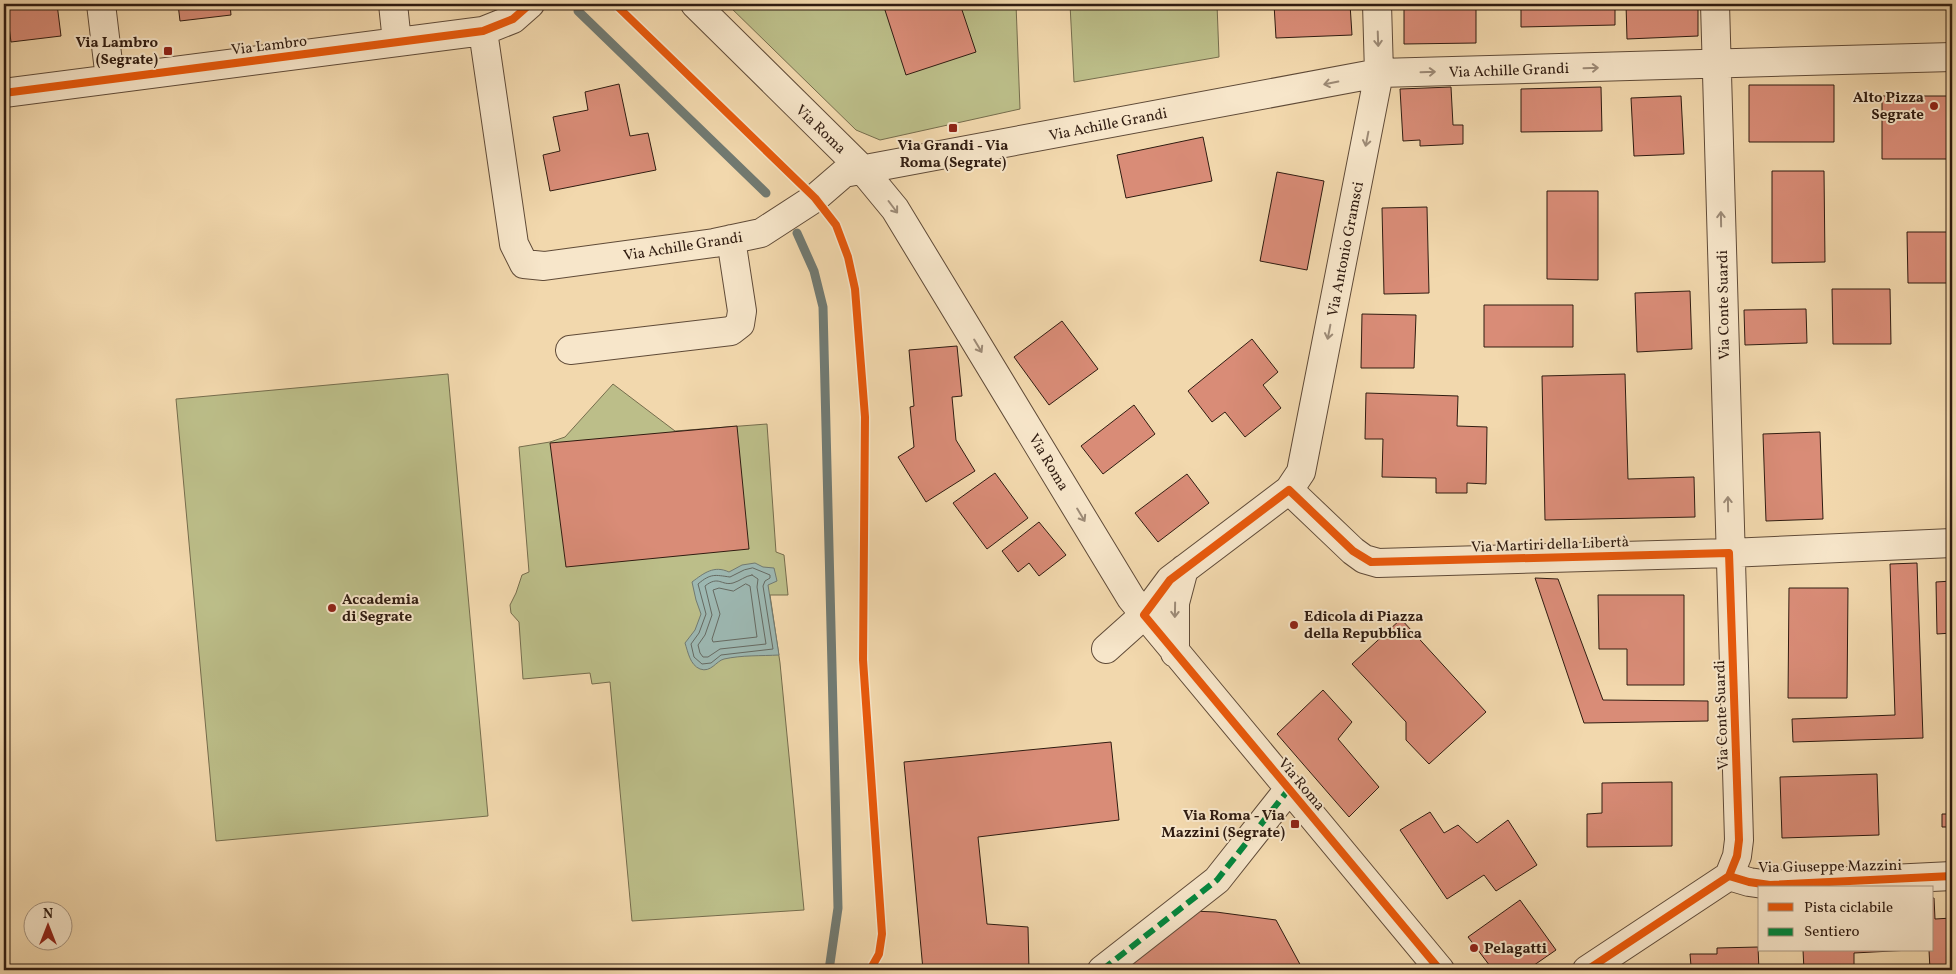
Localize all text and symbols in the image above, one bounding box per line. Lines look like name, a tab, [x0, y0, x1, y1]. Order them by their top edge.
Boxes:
one-way arrow	[1373, 30, 1383, 46]
street label: Via Lambro	[230, 31, 308, 62]
place label: Via Lambro (Segrate)	[75, 33, 158, 71]
marker: Via Lambro (Segrate)	[162, 45, 174, 57]
street label: Via Achille Grandi	[1449, 59, 1570, 84]
one-way arrow	[1582, 63, 1598, 73]
one-way arrow	[1420, 68, 1436, 77]
one-way arrow	[1324, 78, 1340, 88]
place label: Alto Pizza Segrate	[1853, 88, 1924, 126]
marker: Alto Pizza Segrate	[1928, 100, 1940, 112]
street label: Via Roma	[790, 101, 850, 160]
street label: Via Achille Grandi	[1047, 104, 1169, 147]
marker: Via Grandi - Via Roma (Segrate)	[947, 122, 959, 134]
one-way arrow	[1361, 130, 1371, 146]
place label: Via Grandi - Via Roma (Segrate)	[898, 136, 1008, 174]
street label: Via Antonio Gramsci	[1323, 180, 1370, 319]
one-way arrow	[888, 200, 898, 214]
one-way arrow	[1716, 212, 1726, 228]
street label: Via Achille Grandi	[622, 228, 744, 267]
street label: Via Conte Suardi	[1713, 250, 1736, 360]
one-way arrow	[1323, 324, 1333, 340]
one-way arrow	[973, 338, 983, 352]
street label: Via Roma	[1022, 430, 1073, 495]
one-way arrow	[1723, 497, 1733, 513]
one-way arrow	[1076, 507, 1086, 521]
street label: Via Martiri della Libertà	[1471, 532, 1629, 559]
place label: Accademia di Segrate	[342, 590, 419, 628]
one-way arrow	[1170, 601, 1180, 617]
marker: Accademia di Segrate	[326, 602, 338, 614]
place label: Edicola di Piazza della Repubblica	[1304, 607, 1423, 645]
marker: Edicola di Piazza della Repubblica	[1288, 619, 1300, 631]
street label: Via Conte Suardi	[1710, 660, 1735, 770]
street label: Via Roma	[1272, 754, 1329, 816]
place label: Via Roma - Via Mazzini (Segrate)	[1161, 806, 1285, 844]
marker: Via Roma - Via Mazzini (Segrate)	[1289, 818, 1301, 830]
street label: Via Giuseppe Mazzini	[1758, 856, 1902, 879]
legend	[1758, 886, 1934, 952]
text: Pista ciclabile	[1804, 898, 1893, 919]
north arrow	[22, 902, 72, 952]
text: N	[43, 905, 53, 924]
text: Sentiero	[1804, 922, 1860, 943]
place label: Pelagatti	[1484, 939, 1547, 960]
marker: Pelagatti	[1468, 942, 1480, 954]

